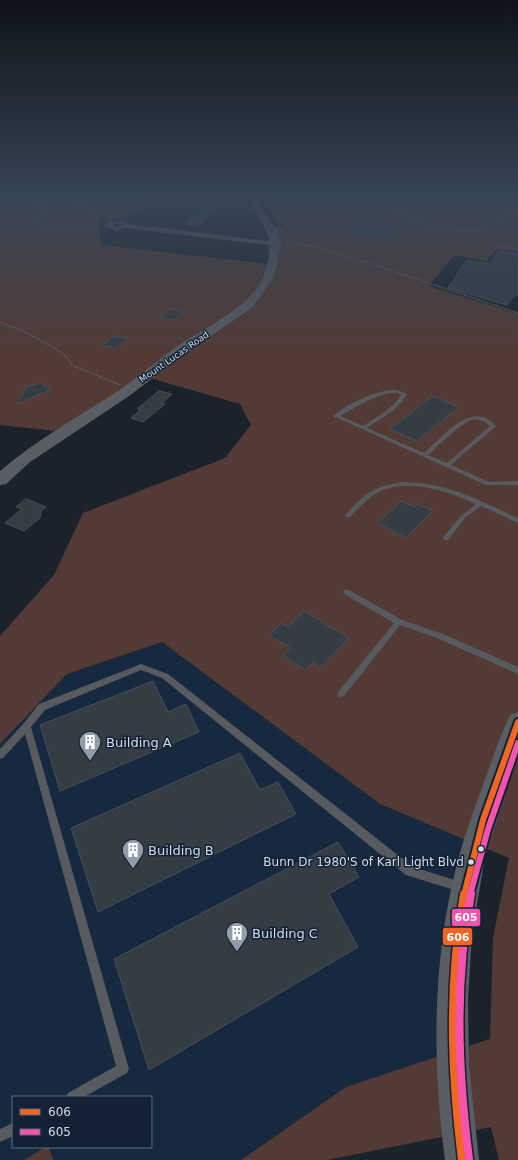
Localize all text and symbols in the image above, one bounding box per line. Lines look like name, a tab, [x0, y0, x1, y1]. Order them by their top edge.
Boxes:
street label: Mount Lucas Road	[137, 329, 211, 385]
building icon: Building A	[77, 729, 103, 762]
place label: Building A	[106, 735, 172, 750]
building icon: Building B	[120, 837, 146, 870]
place label: Building B	[148, 843, 214, 858]
unlabelled marker	[476, 844, 486, 854]
place label: Bunn Dr 1980'S of Karl Light Blvd	[263, 855, 464, 869]
marker: Bunn Dr 1980'S of Karl Light Blvd	[466, 857, 476, 867]
line badge: 605	[451, 908, 481, 927]
text: 605	[455, 911, 477, 924]
building icon: Building C	[224, 920, 250, 953]
place label: Building C	[252, 926, 318, 941]
line badge: 606	[442, 927, 473, 946]
text: 606	[447, 931, 470, 944]
legend	[12, 1096, 152, 1148]
text: 606	[48, 1105, 71, 1119]
text: 605	[48, 1125, 71, 1139]

